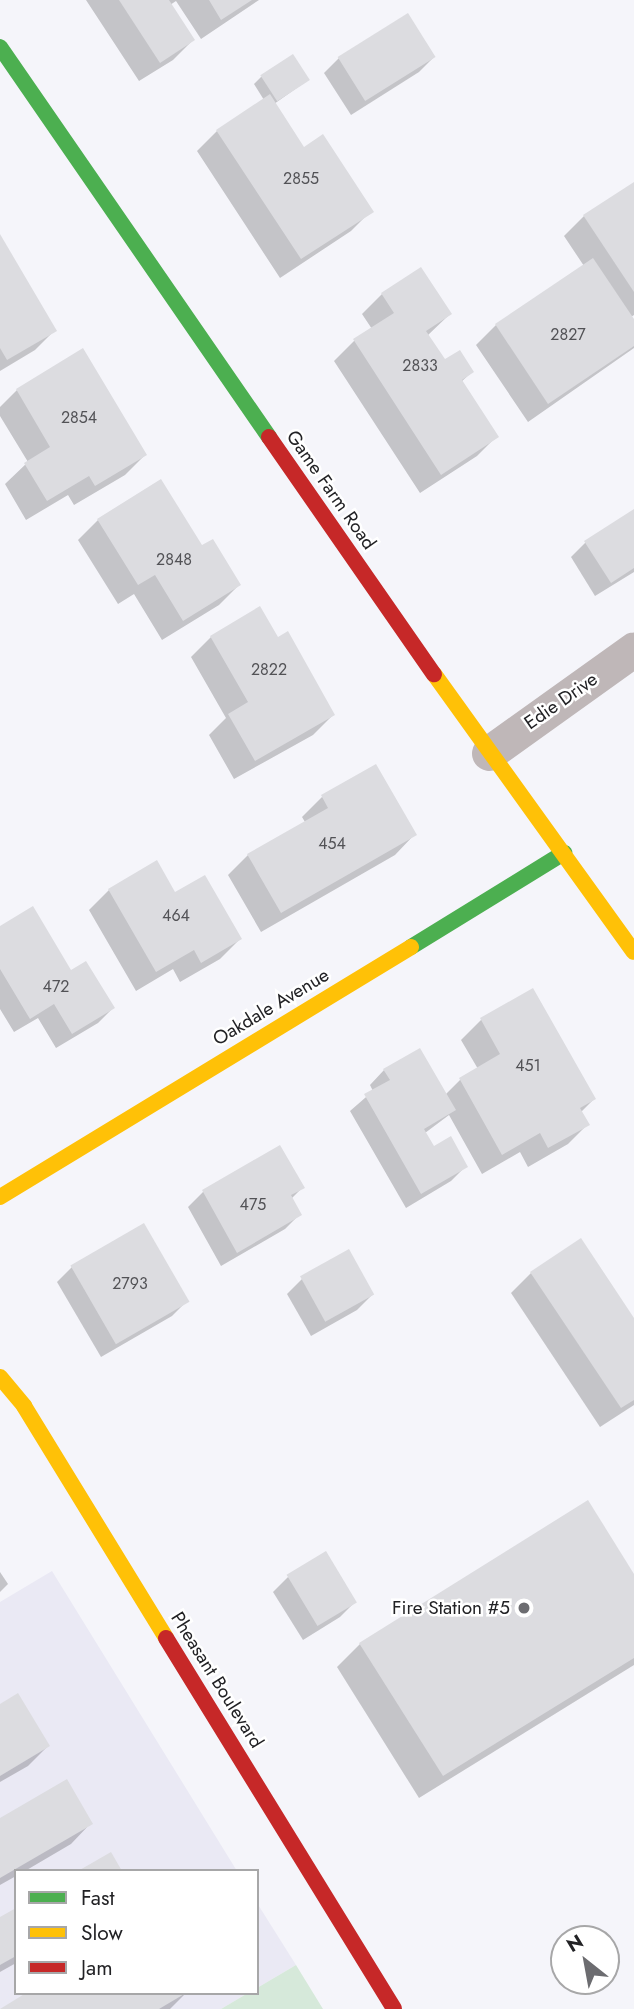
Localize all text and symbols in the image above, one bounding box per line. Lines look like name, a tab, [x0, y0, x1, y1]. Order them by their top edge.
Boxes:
house number: 2855	[283, 169, 319, 189]
house number: 2827	[550, 325, 586, 345]
house number: 2833	[402, 356, 438, 376]
house number: 2854	[61, 408, 97, 428]
street label: Game Farm Road	[281, 426, 381, 554]
house number: 2848	[156, 550, 192, 570]
house number: 2822	[251, 660, 287, 680]
street label: Edie Drive	[520, 668, 602, 734]
house number: 454	[318, 834, 346, 854]
house number: 464	[162, 906, 190, 926]
street label: Oakdale Avenue	[209, 963, 333, 1051]
house number: 472	[43, 977, 69, 997]
house number: 451	[515, 1056, 541, 1076]
house number: 475	[240, 1195, 266, 1215]
house number: 2793	[112, 1274, 148, 1294]
place label: Fire Station #5	[392, 1597, 510, 1619]
marker: Fire Station #5	[516, 1600, 532, 1616]
street label: Pheasant Boulevard	[166, 1608, 268, 1752]
legend	[14, 1869, 259, 1995]
text: Fast	[81, 1883, 114, 1913]
text: Slow	[81, 1918, 123, 1948]
north arrow	[550, 1925, 620, 1995]
text: N	[562, 1928, 588, 1959]
text: Jam	[81, 1953, 113, 1983]

